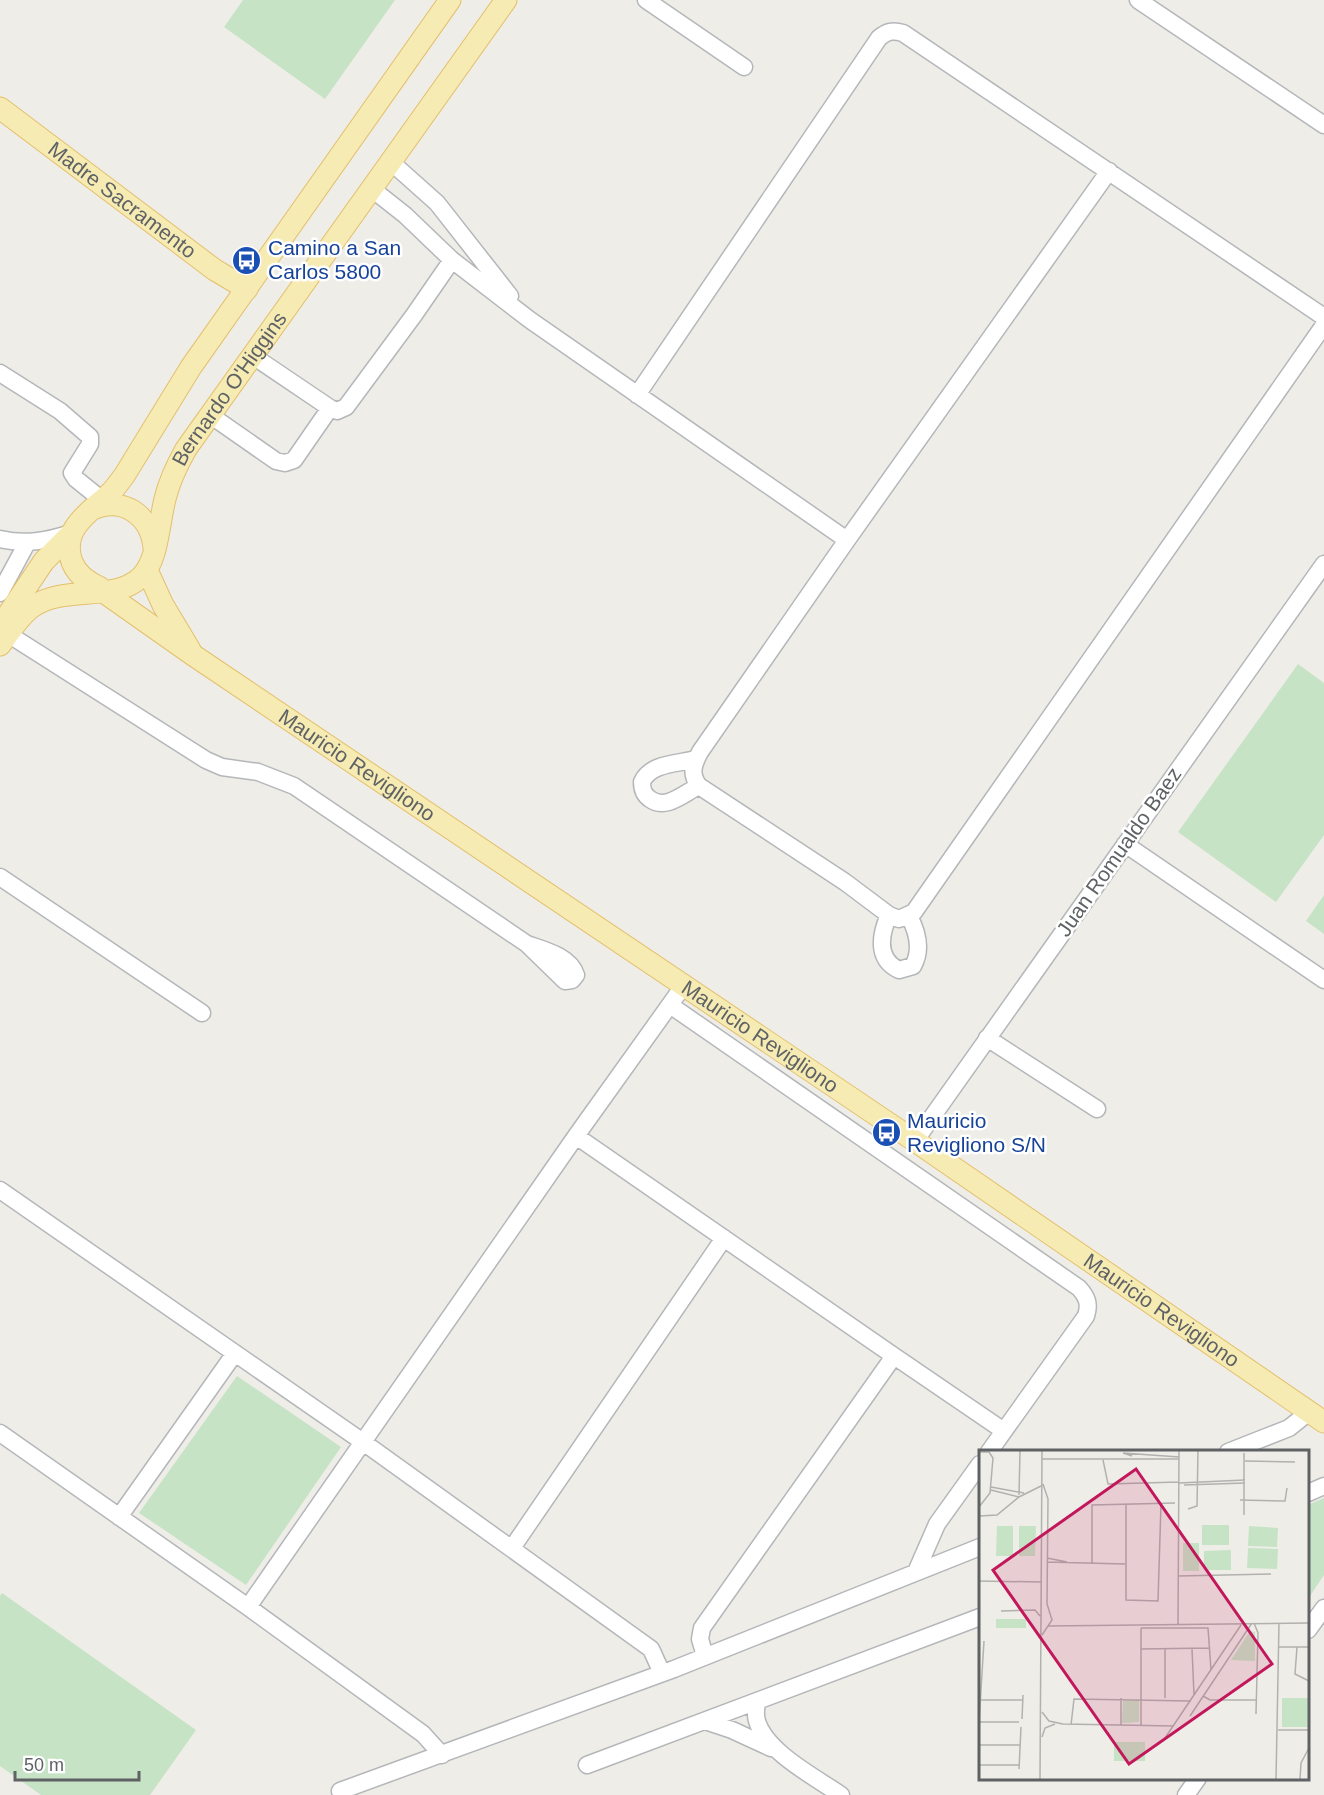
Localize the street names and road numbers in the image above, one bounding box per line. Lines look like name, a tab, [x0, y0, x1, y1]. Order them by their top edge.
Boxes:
street label: Madre Sacramento	[44, 137, 201, 263]
street label: Bernardo O'Higgins	[167, 307, 291, 469]
street label: Mauricio Revigliono	[275, 704, 440, 826]
street label: Juan Romualdo Baez	[1052, 763, 1186, 941]
street label: Mauricio Revigliono	[678, 976, 843, 1097]
street label: Mauricio Revigliono	[1080, 1249, 1244, 1371]

